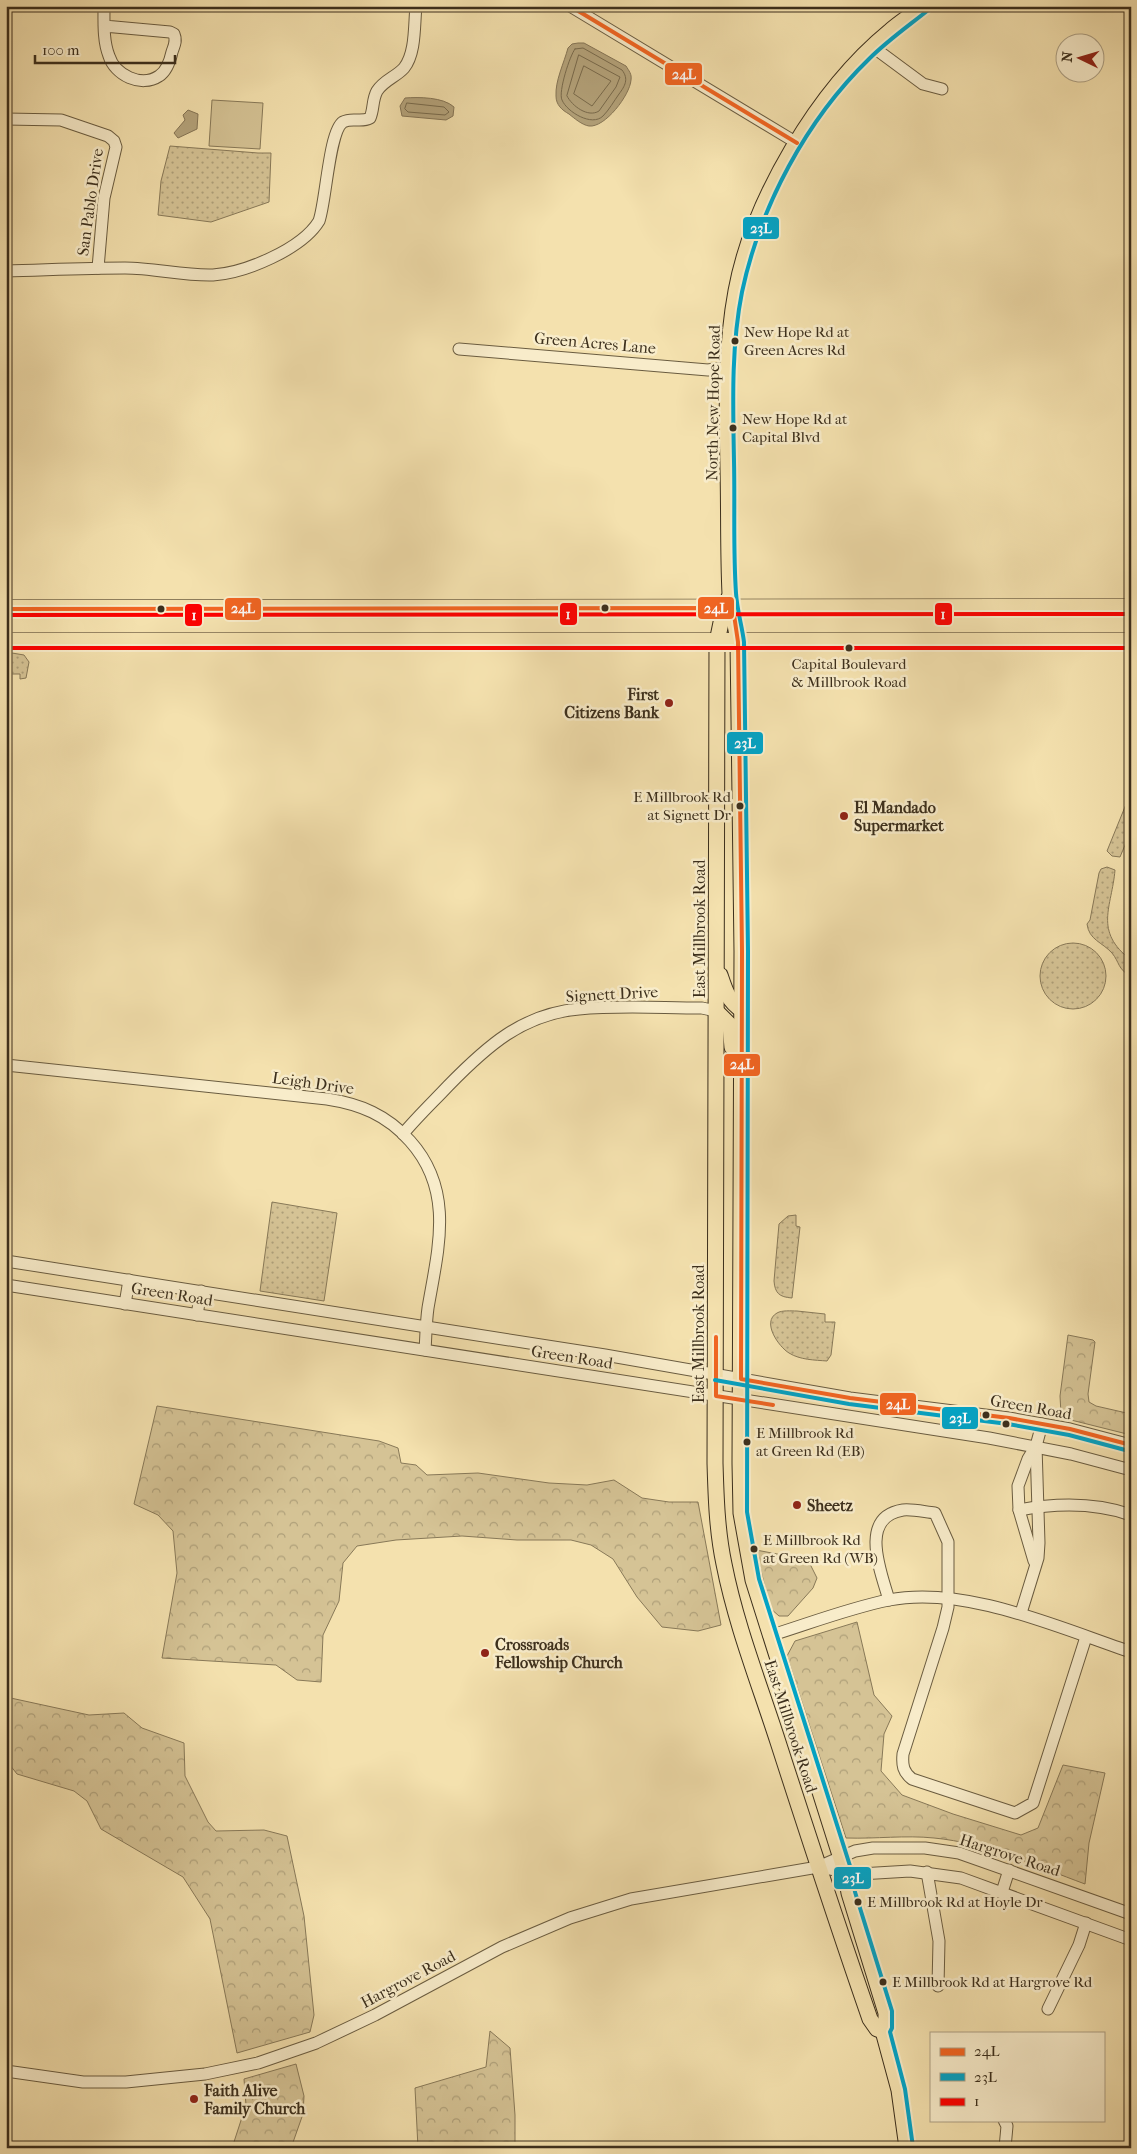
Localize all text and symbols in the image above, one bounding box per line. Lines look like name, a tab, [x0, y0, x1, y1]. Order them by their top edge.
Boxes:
scale bar	[35, 32, 175, 64]
north arrow	[1054, 32, 1104, 82]
text: 100 m	[42, 41, 80, 59]
text: N	[1059, 51, 1077, 63]
line badge: 24L	[664, 62, 703, 86]
text: 24L	[672, 66, 697, 83]
street label: San Pablo Drive	[73, 147, 107, 257]
line badge: 23L	[742, 216, 780, 240]
text: 23L	[750, 220, 772, 237]
place label: New Hope Rd at Green Acres Rd	[744, 323, 850, 359]
street label: North New Hope Road	[702, 325, 724, 481]
street label: Green Acres Lane	[533, 328, 657, 358]
marker: New Hope Rd at Green Acres Rd	[730, 336, 740, 346]
place label: New Hope Rd at Capital Blvd	[742, 410, 848, 446]
marker: New Hope Rd at Capital Blvd	[728, 423, 738, 433]
line badge: 24L	[697, 596, 735, 620]
line badge: 24L	[224, 597, 262, 621]
text: 24L	[231, 600, 256, 617]
text: 24L	[704, 600, 729, 617]
line badge: 1	[559, 602, 578, 626]
line badge: 1	[934, 602, 953, 626]
line badge: 1	[184, 603, 203, 627]
unlabelled marker	[600, 603, 610, 613]
unlabelled marker	[156, 604, 166, 614]
text: 1	[566, 606, 571, 623]
text: 1	[941, 606, 946, 623]
text: 1	[192, 607, 197, 624]
marker: Capital Boulevard & Millbrook Road	[844, 643, 854, 653]
place label: Capital Boulevard & Millbrook Road	[791, 655, 908, 691]
place label: First Citizens Bank	[564, 685, 660, 722]
marker: First Citizens Bank	[663, 697, 675, 709]
line badge: 23L	[726, 731, 764, 755]
text: 23L	[734, 735, 756, 752]
place label: E Millbrook Rd at Signett Dr	[633, 788, 732, 824]
place label: El Mandado Supermarket	[854, 798, 944, 836]
marker: E Millbrook Rd at Signett Dr	[735, 801, 745, 811]
marker: El Mandado Supermarket	[838, 810, 850, 822]
street label: East Millbrook Road	[690, 859, 709, 998]
street label: Signett Drive	[565, 982, 659, 1006]
line badge: 24L	[723, 1053, 761, 1077]
text: 24L	[730, 1056, 755, 1073]
street label: Leigh Drive	[271, 1068, 355, 1098]
street label: East Millbrook Road	[689, 1264, 708, 1403]
street label: Green Road	[130, 1278, 214, 1310]
street label: Green Road	[530, 1341, 614, 1373]
street label: Green Road	[989, 1391, 1073, 1424]
line badge: 24L	[879, 1392, 917, 1416]
text: 24L	[886, 1396, 911, 1413]
line badge: 23L	[941, 1406, 979, 1430]
text: 23L	[949, 1410, 971, 1427]
unlabelled marker	[981, 1410, 991, 1420]
unlabelled marker	[1001, 1419, 1011, 1429]
place label: E Millbrook Rd at Green Rd (EB)	[756, 1424, 865, 1460]
marker: E Millbrook Rd at Green Rd (EB)	[742, 1437, 752, 1447]
place label: Sheetz	[807, 1496, 854, 1515]
marker: Sheetz	[791, 1499, 803, 1511]
place label: E Millbrook Rd at Green Rd (WB)	[763, 1531, 878, 1567]
marker: E Millbrook Rd at Green Rd (WB)	[749, 1544, 759, 1554]
place label: Crossroads Fellowship Church	[494, 1635, 624, 1673]
marker: Crossroads Fellowship Church	[479, 1647, 491, 1659]
street label: East Millbrook Road	[761, 1657, 822, 1795]
street label: Hargrove Road	[957, 1830, 1063, 1880]
line badge: 23L	[833, 1866, 872, 1890]
text: 23L	[842, 1870, 864, 1887]
place label: E Millbrook Rd at Hoyle Dr	[867, 1893, 1043, 1911]
marker: E Millbrook Rd at Hoyle Dr	[853, 1897, 863, 1907]
street label: Hargrove Road	[357, 1946, 459, 2012]
place label: E Millbrook Rd at Hargrove Rd	[892, 1973, 1093, 1991]
marker: E Millbrook Rd at Hargrove Rd	[878, 1977, 888, 1987]
legend	[930, 2032, 1104, 2122]
text: 24L	[974, 2042, 1000, 2060]
text: 23L	[974, 2068, 997, 2086]
place label: Faith Alive Family Church	[203, 2081, 306, 2119]
text: 1	[974, 2092, 979, 2110]
marker: Faith Alive Family Church	[188, 2093, 200, 2105]

